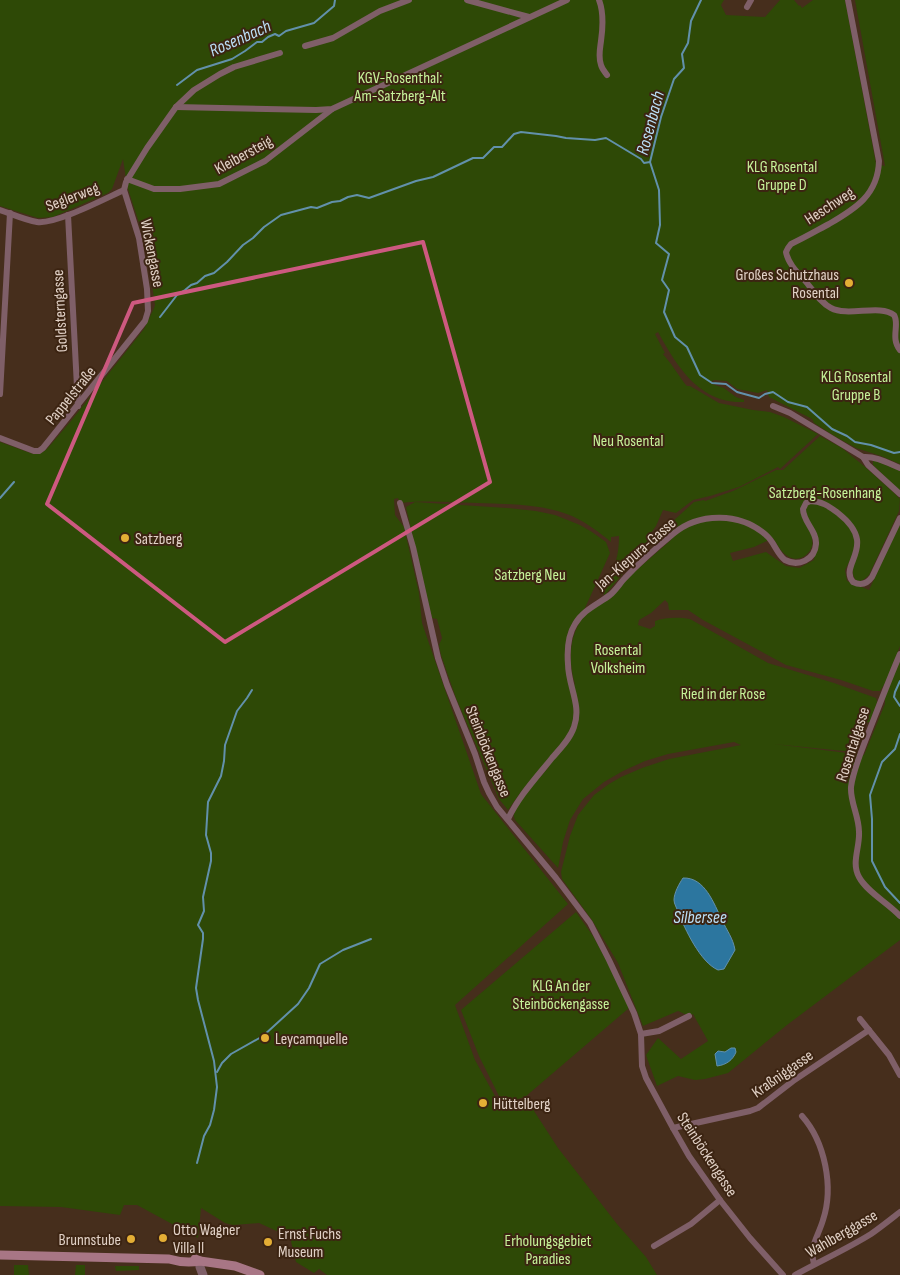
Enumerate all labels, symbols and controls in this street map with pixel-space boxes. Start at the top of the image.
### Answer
water label: Rosenbach [206,15,275,61]
park label: KGV-Rosenthal: Am-Satzberg-Alt [353,69,446,106]
water label: Rosenbach [632,88,669,157]
street label: Kleibersteig [211,132,276,179]
park label: KLG Rosental Gruppe D [747,158,817,195]
street label: Seglerweg [43,179,102,216]
street label: Heschweg [801,183,858,229]
street label: Wickengasse [136,218,167,289]
place label: Großes Schutzhaus Rosental [736,266,839,303]
street label: Goldsterngasse [49,269,72,353]
marker: Großes Schutzhaus Rosental [843,277,855,289]
street label: Pappelstraße [42,363,100,429]
park label: KLG Rosental Gruppe B [821,368,891,405]
park label: Neu Rosental [593,432,663,451]
park label: Satzberg-Rosenhang [769,484,881,503]
street label: Jan-Kiepura-Gasse [591,514,680,595]
place label: Satzberg [135,530,182,549]
marker: Satzberg [119,532,131,544]
park label: Satzberg Neu [494,566,566,585]
park label: Rosental Volksheim [591,641,645,678]
park label: Ried in der Rose [681,685,765,704]
street label: Steinböckengasse [461,703,515,800]
street label: Rosentalgasse [832,705,874,784]
water label: Silbersee [673,907,727,928]
park label: KLG An der Steinböckengasse [513,977,609,1014]
place label: Leycamquelle [275,1030,348,1049]
marker: Leycamquelle [259,1032,271,1044]
street label: Kraßniggasse [748,1046,817,1102]
place label: Hüttelberg [493,1095,550,1114]
marker: Hüttelberg [477,1097,489,1109]
street label: Steinböckengasse [672,1109,741,1201]
street label: Wahlberggasse [803,1206,881,1262]
place label: Otto Wagner Villa II [173,1221,240,1258]
place label: Ernst Fuchs Museum [278,1225,341,1262]
place label: Brunnstube [59,1231,121,1250]
marker: Otto Wagner Villa II [157,1232,169,1244]
park label: Erholungsgebiet Paradies [505,1232,592,1269]
marker: Brunnstube [125,1233,137,1245]
marker: Ernst Fuchs Museum [262,1236,274,1248]

